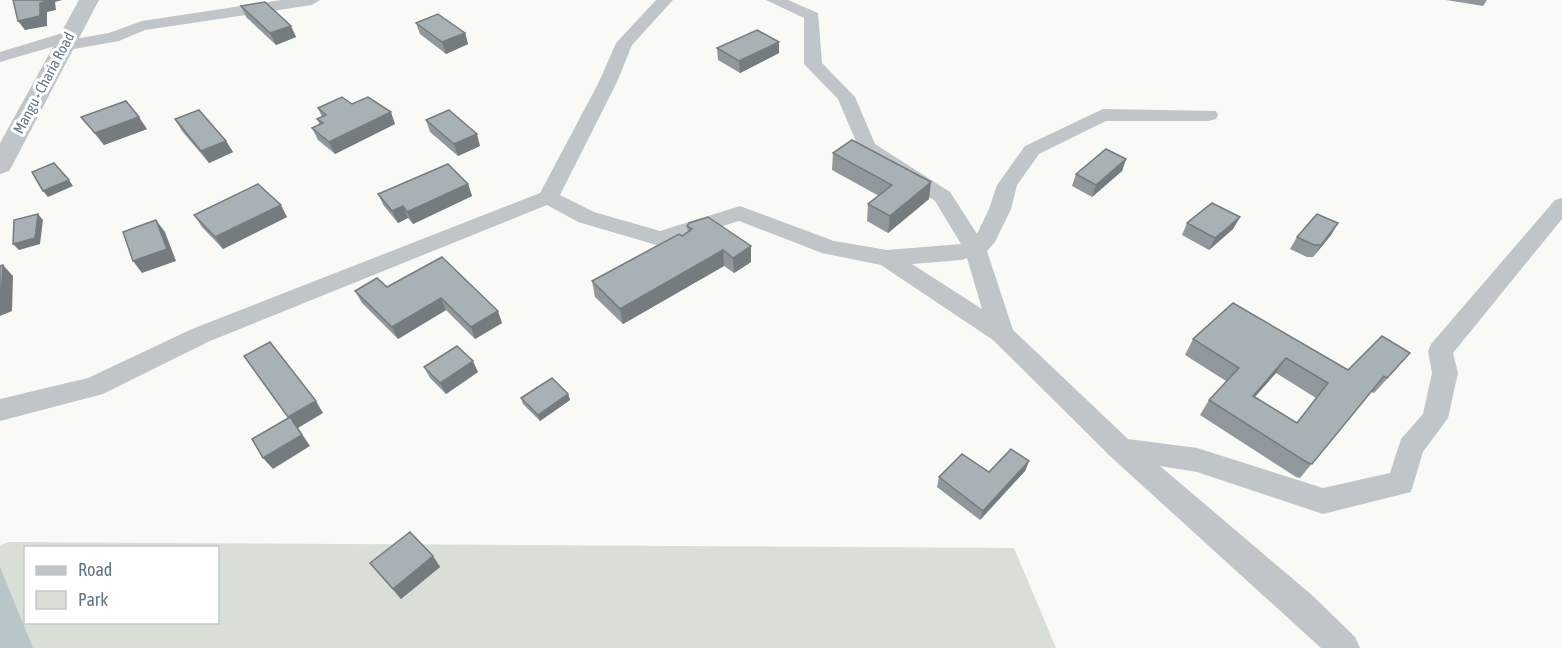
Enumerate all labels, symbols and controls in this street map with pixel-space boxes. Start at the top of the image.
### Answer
street label: Mangu - Charia Road [10,29,77,136]
legend [24,546,219,624]
text: Road [78,559,112,580]
text: Park [78,589,108,610]

